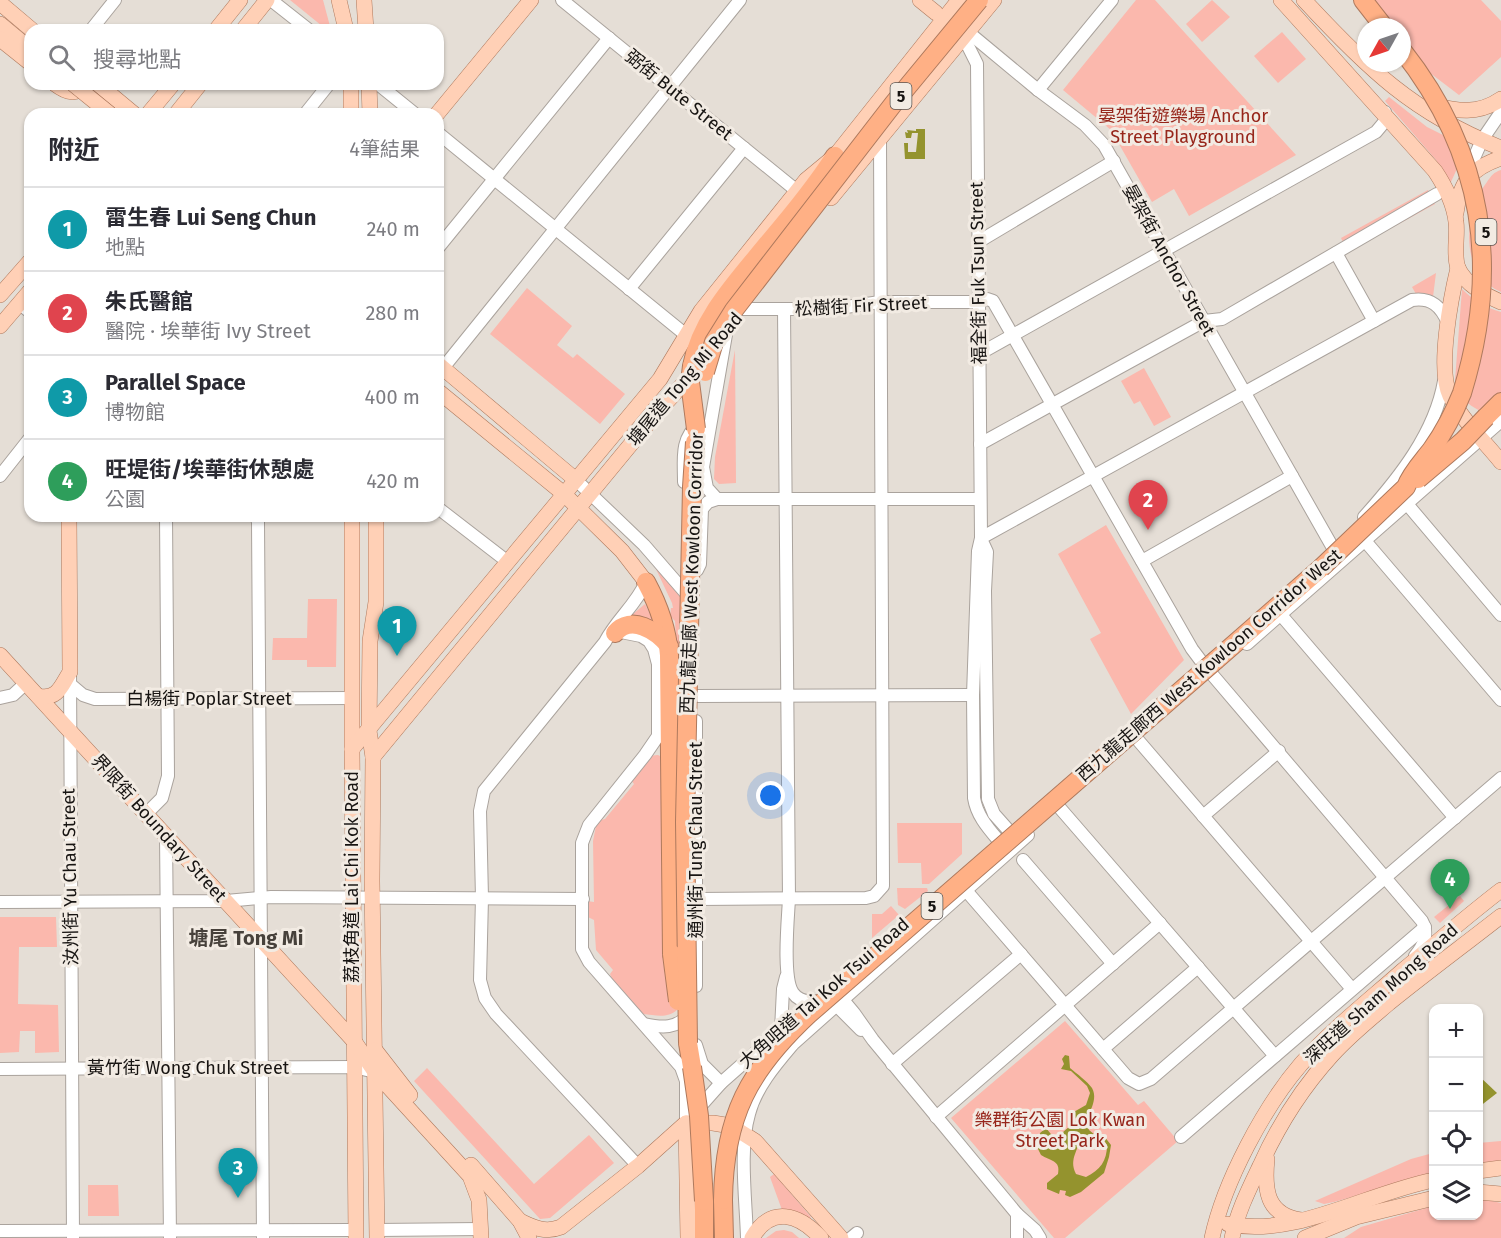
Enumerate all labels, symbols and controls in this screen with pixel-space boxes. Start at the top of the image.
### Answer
north arrow [1357,18,1411,72]
search box [24,24,444,90]
icon: search [45,41,78,74]
street label: 弼街 Bute Street [621,45,738,145]
text: 搜尋地點 [93,46,181,73]
road number: 5 [890,83,912,109]
park label: 晏架街遊樂場 Anchor Street Playground [1098,105,1268,148]
text: 附近 [48,135,100,166]
text: 4筆結果 [349,137,420,161]
street label: 晏架街 Anchor Street [1118,180,1220,340]
street label: 福全街 Fuk Tsun Street [965,181,991,365]
text: 雷生春 Lui Seng Chun [105,204,316,231]
text: 1 [63,217,72,241]
text: 240 m [366,217,420,241]
road number: 5 [1476,219,1496,245]
text: 地點 [105,235,145,259]
text: 朱氏醫館 [105,288,193,315]
street label: 松樹街 Fir Street [794,292,928,320]
text: 2 [62,301,73,325]
text: 280 m [365,301,420,325]
street label: 塘尾道 Tong Mi Road [623,308,747,450]
text: 醫院 · 埃華街 Ivy Street [105,319,311,343]
text: Parallel Space [105,369,246,396]
text: 3 [62,385,73,409]
text: 400 m [365,385,420,409]
text: 博物館 [105,400,165,424]
street label: 西九龍走廊 West Kowloon Corridor [676,432,708,714]
text: 旺堤街/埃華街休憩處 [105,456,314,483]
text: 4 [62,469,73,493]
text: 420 m [366,469,420,493]
pin: 2 [1128,480,1168,530]
text: 公園 [105,487,145,511]
street label: 西九龍走廊西 West Kowloon Corridor West [1072,544,1346,786]
pin: 1 [378,606,416,656]
street label: 白楊街 Poplar Street [126,688,292,710]
street label: 通州街 Tung Chau Street [685,741,707,938]
street label: 界限街 Boundary Street [87,750,231,907]
street label: 荔枝角道 Lai Chi Kok Road [341,771,363,983]
your location [756,781,785,810]
street label: 汝州街 Yu Chau Street [57,788,83,966]
pin: 4 [1430,860,1470,909]
road number: 5 [922,893,942,919]
street label: 大角咀道 Tai Kok Tsui Road [734,913,914,1073]
street label: 深旺道 Sham Mong Road [1299,919,1463,1069]
district label: 塘尾 Tong Mi [189,926,303,950]
map controls [1429,1004,1483,1220]
button: + [1429,1004,1483,1058]
street label: 黃竹街 Wong Chuk Street [87,1057,290,1079]
button: − [1429,1058,1483,1112]
park label: 樂群街公園 Lok Kwan Street Park [974,1109,1146,1152]
button: locate [1429,1112,1483,1166]
pin: 3 [218,1148,258,1198]
button: layers [1429,1166,1483,1220]

